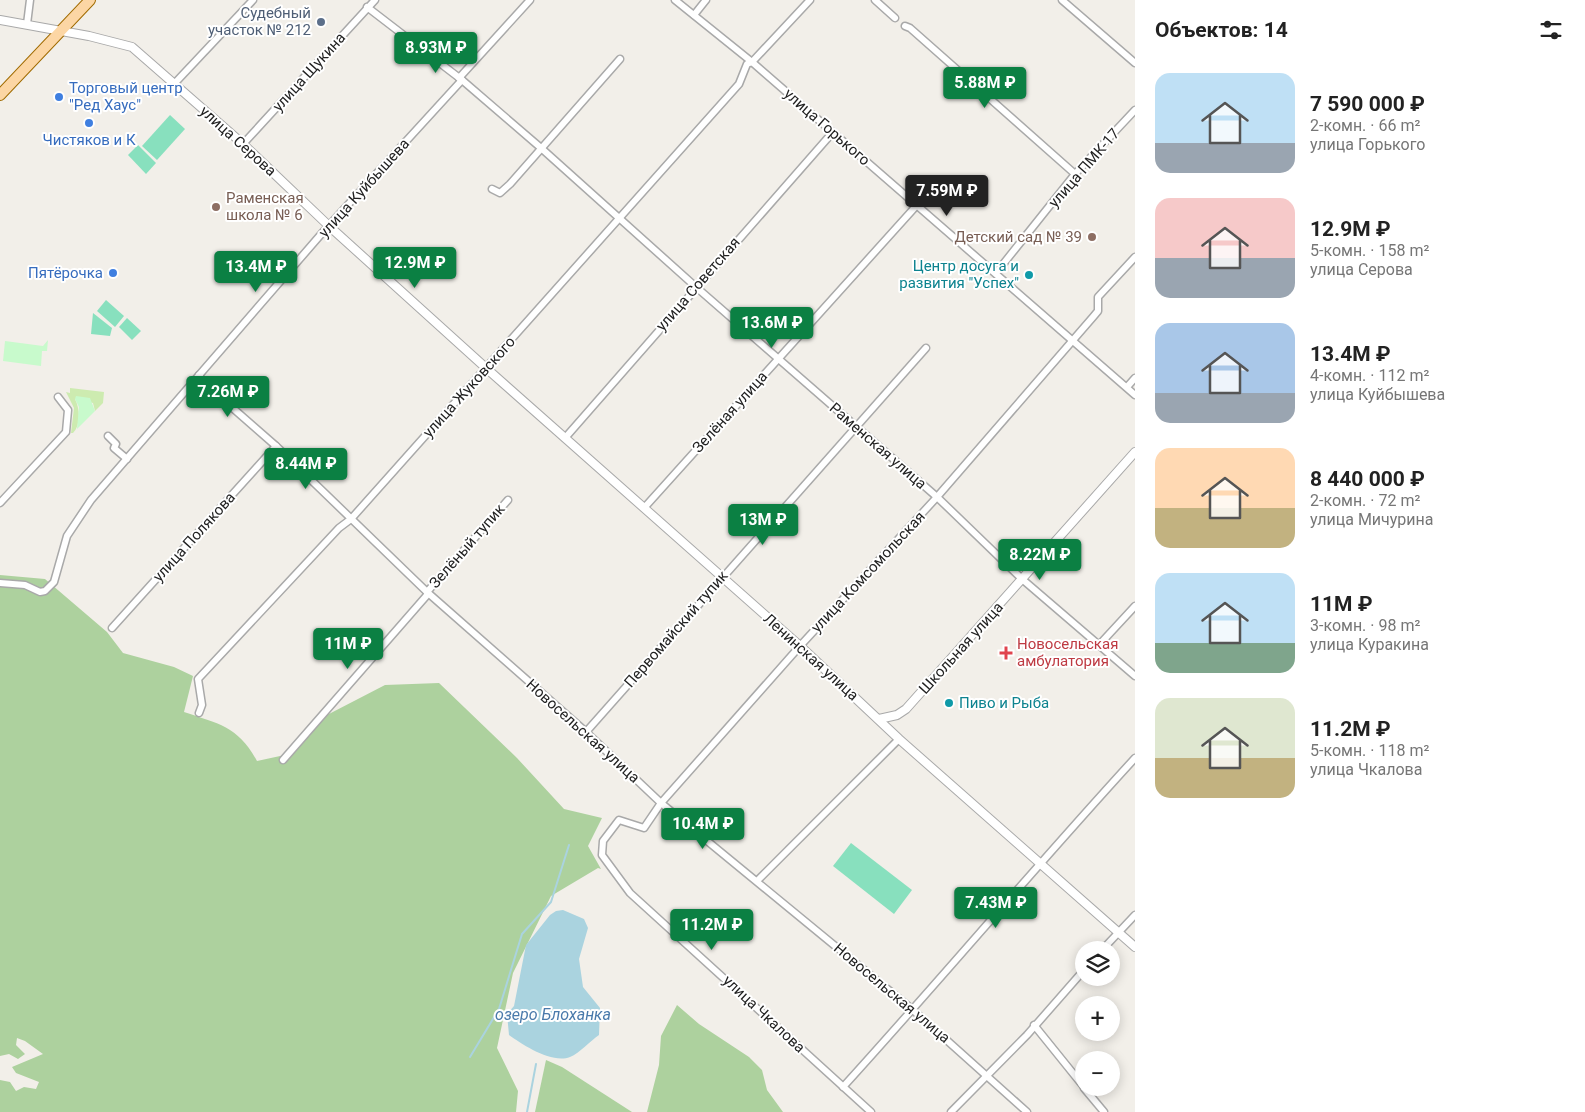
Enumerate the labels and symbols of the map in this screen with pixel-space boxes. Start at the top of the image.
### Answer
place label: Судебный участок № 212 [208,4,311,39]
marker: Судебный участок № 212 [315,16,327,28]
street label: улица Щукина [269,29,349,115]
pin: 8.93M ₽ [390,32,482,74]
pin: 5.88M ₽ [939,66,1031,109]
place label: Торговый центр "Ред Хаус" [69,79,183,114]
street label: улица Горького [780,85,874,169]
marker: Торговый центр "Ред Хаус" [53,91,65,103]
street label: улица Серова [196,102,280,180]
marker: Чистяков и К [83,117,95,129]
street label: улица ПМК-17 [1045,125,1123,211]
place label: Чистяков и К [42,131,136,149]
street label: улица Куйбышева [315,135,413,241]
pin: 7.59M ₽ [901,174,993,217]
place label: Раменская школа № 6 [226,189,304,224]
marker: Раменская школа № 6 [210,201,222,213]
place label: Детский сад № 39 [954,228,1082,246]
marker: Детский сад № 39 [1086,231,1098,243]
street label: улица Советская [652,233,744,335]
pin: 12.9M ₽ [369,246,461,289]
pin: 13.4M ₽ [210,250,302,293]
place label: Центр досуга и развития "Успех" [899,257,1019,292]
place label: Пятёрочка [28,264,103,282]
marker: Пятёрочка [107,267,119,279]
marker: Центр досуга и развития "Успех" [1023,269,1035,281]
pin: 13.6M ₽ [726,306,818,349]
street label: улица Жуковского [419,333,519,441]
street label: Зелёная улица [689,368,771,456]
pin: 7.26M ₽ [182,376,274,418]
street label: Раменская улица [826,399,930,493]
pin: 8.44M ₽ [260,448,352,490]
street label: улица Полякова [149,489,239,585]
street label: Зелёный тупик [425,500,509,592]
pin: 13M ₽ [728,504,798,546]
street label: улица Комсомольская [807,508,929,636]
pin: 8.22M ₽ [994,538,1086,581]
street label: Первомайский тупик [620,567,732,691]
street label: Школьная улица [915,598,1007,698]
street label: Ленинская улица [760,610,862,704]
pin: 11M ₽ [313,628,383,670]
place label: Новосельская амбулатория [1017,635,1118,670]
marker: Новосельская амбулатория [999,646,1013,660]
street label: Новосельская улица [523,675,643,787]
place label: Пиво и Рыба [959,694,1049,712]
marker: Пиво и Рыба [943,697,955,709]
pin: 10.4M ₽ [657,808,749,850]
pin: 7.43M ₽ [950,886,1042,929]
pin: 11.2M ₽ [666,908,758,951]
street label: Новосельская улица [830,939,954,1047]
street label: улица Чкалова [719,971,809,1057]
water label: озеро Блоханка [495,1005,611,1024]

